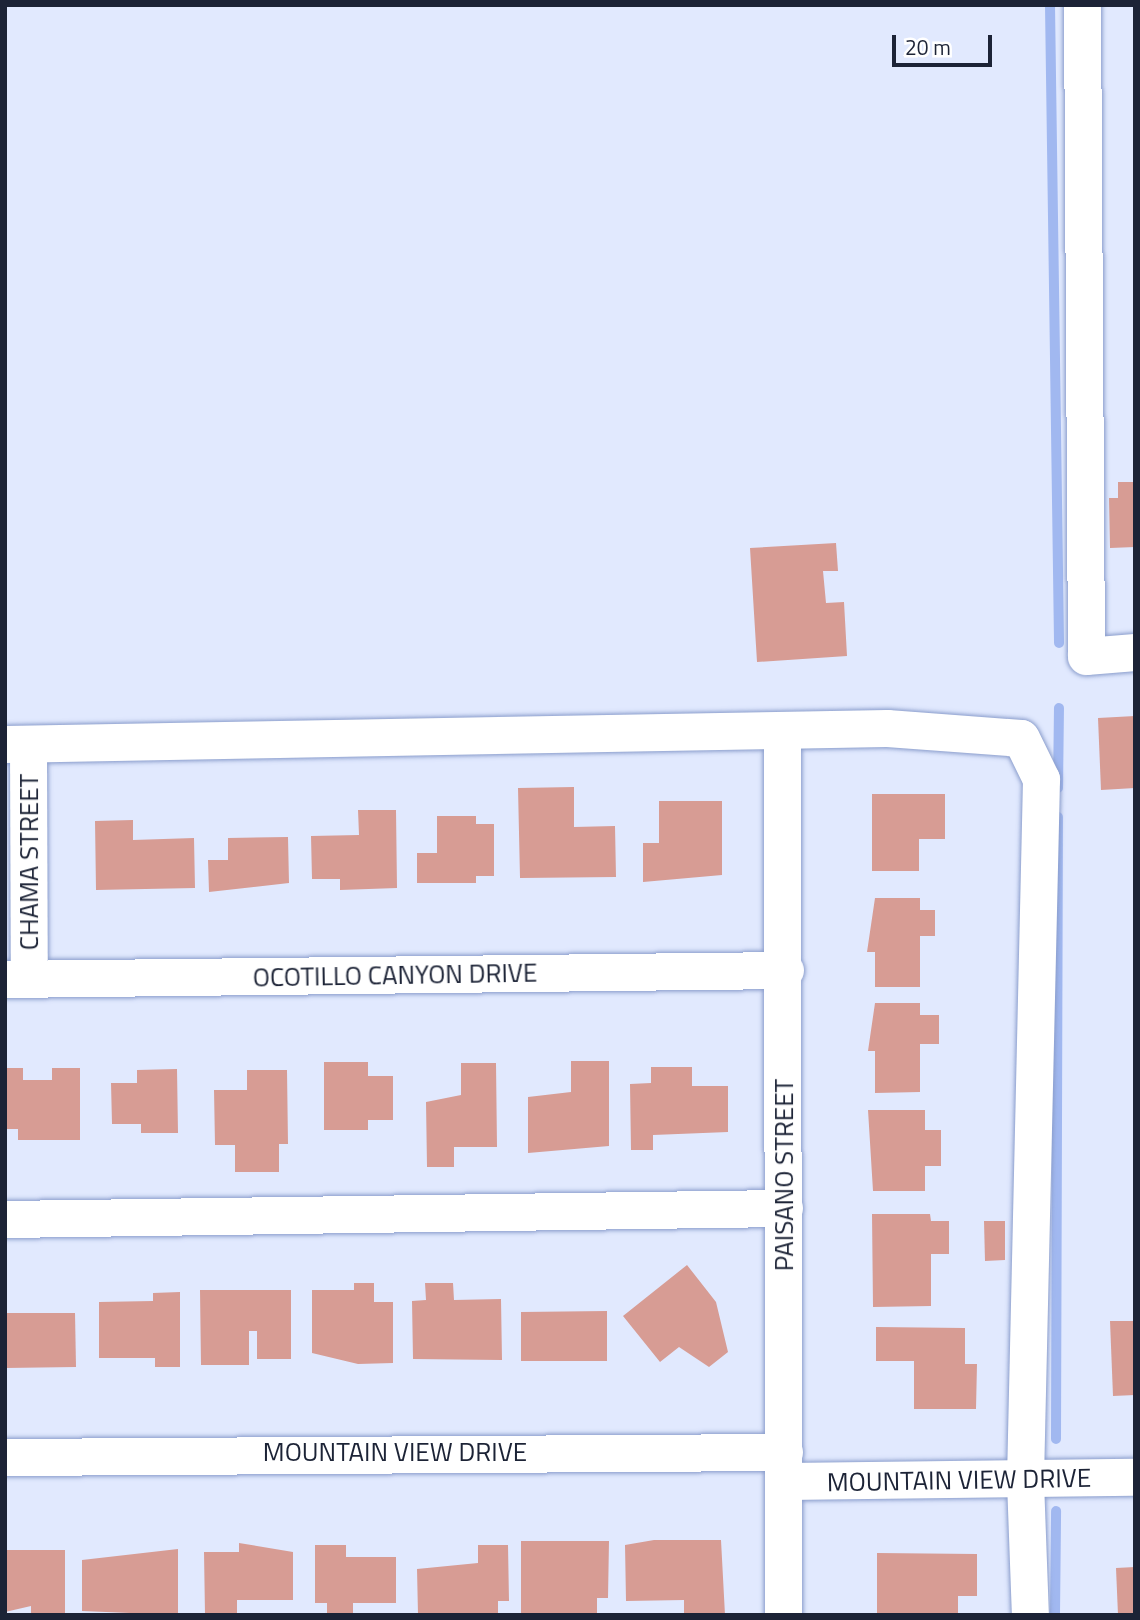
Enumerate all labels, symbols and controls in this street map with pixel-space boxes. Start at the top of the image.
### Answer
scale bar [895,21,995,65]
text: 20 m [905,31,951,63]
street label: CHAMA STREET [13,774,45,950]
street label: OCOTILLO CANYON DRIVE [252,957,538,993]
street label: PAISANO STREET [768,1079,800,1271]
street label: MOUNTAIN VIEW DRIVE [263,1436,527,1468]
street label: MOUNTAIN VIEW DRIVE [827,1462,1091,1498]

